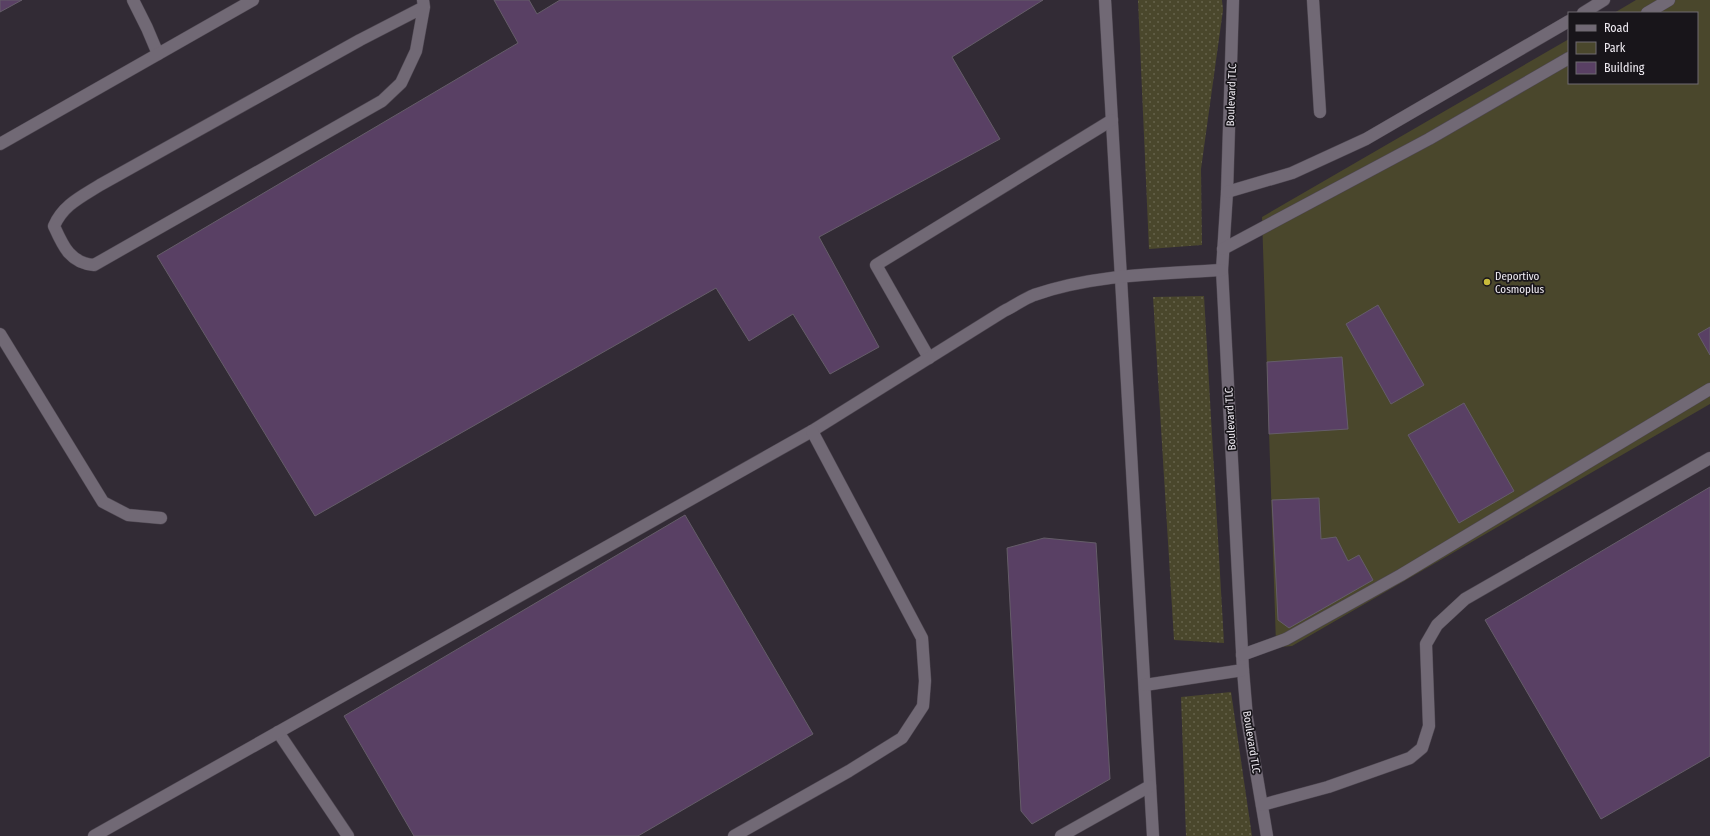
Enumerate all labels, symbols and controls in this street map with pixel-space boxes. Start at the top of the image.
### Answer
legend [1568,12,1698,84]
text: Road [1604,21,1629,35]
text: Park [1604,41,1626,55]
text: Building [1604,61,1645,75]
street label: Boulevard TLC [1224,63,1239,127]
place label: Deportivo Cosmoplus [1495,270,1545,296]
marker: Deportivo Cosmoplus [1482,277,1492,287]
street label: Boulevard TLC [1222,387,1239,451]
street label: Boulevard TLC [1240,710,1263,775]

